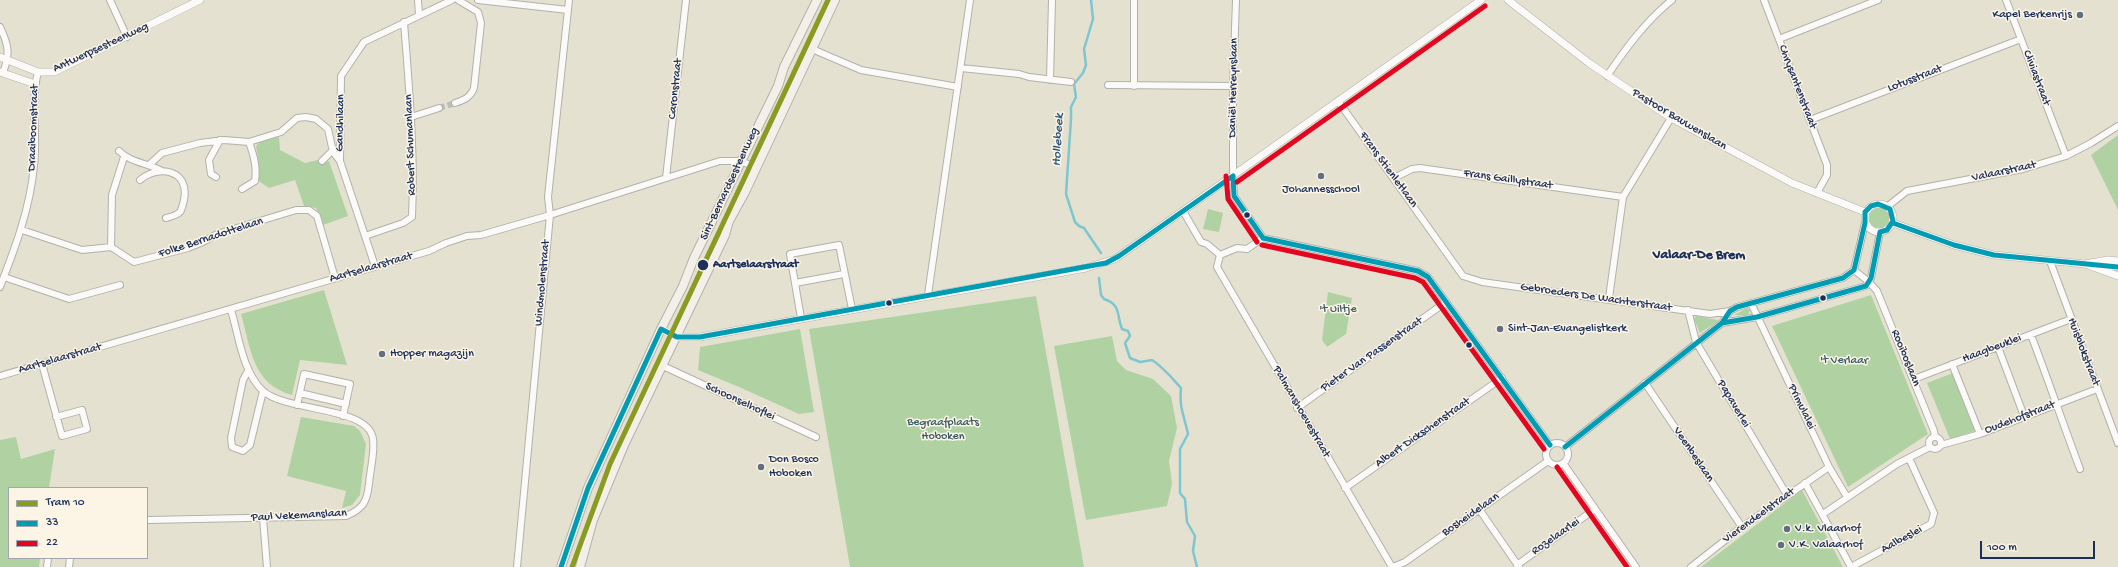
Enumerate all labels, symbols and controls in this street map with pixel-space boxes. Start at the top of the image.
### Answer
place label: Kapel Berkenrijs [1993,8,2072,22]
marker: Kapel Berkenrijs [2075,10,2085,20]
street label: Antwerpsesteenweg [51,20,151,76]
street label: Daniël Herreynslaan [1226,38,1242,138]
street label: Chrysantenstraat [1774,43,1820,131]
street label: Cliviastraat [2019,48,2053,108]
street label: Caronstraat [666,58,686,120]
street label: Lotusstraat [1886,62,1944,96]
street label: Draaiboomstraat [25,84,43,172]
street label: Pastoor Bauwenslaan [1629,86,1729,154]
street label: Gandhilaan [333,94,349,152]
street label: Robert Schumanlaan [402,94,420,196]
water label: Hollebeek [1050,113,1068,167]
street label: Sint-Bernardsesteenweg [697,125,763,243]
street label: Frans Stienletlaan [1356,129,1420,211]
street label: Valaarstraat [1971,158,2037,186]
street label: Frans Gaillystraat [1463,167,1553,193]
marker: Johannesschool [1316,171,1326,181]
place label: Johannesschool [1282,183,1360,197]
unlabelled marker [1242,210,1252,220]
street label: Folke Bernadottelaan [157,214,265,262]
street label: Windmolenstraat [532,239,554,327]
district label: Valaar-De Brem [1653,248,1745,264]
street label: Aartselaarstraat [328,249,414,287]
marker: Aartselaarstraat [696,258,710,272]
place label: Aartselaarstraat [713,258,798,272]
street label: Gebroeders De Wachterstraat [1519,280,1673,316]
unlabelled marker [1818,293,1828,303]
unlabelled marker [884,298,894,308]
park label: 't Uiltje [1319,303,1357,317]
street label: Pieter Van Passenstraat [1318,314,1426,396]
street label: Huisblokstraat [2063,316,2103,388]
place label: Sint-Jan-Evangelistkerk [1508,322,1627,336]
marker: Sint-Jan-Evangelistkerk [1495,324,1505,334]
street label: Rooiboslaan [1887,327,1923,389]
street label: Haagbeuklei [1961,331,2023,367]
street label: Aartselaarstraat [17,340,103,378]
unlabelled marker [1464,340,1474,350]
place label: Hopper magazijn [390,347,474,361]
marker: Hopper magazijn [377,349,387,359]
park label: 't Verlaar [1820,354,1868,368]
street label: Palmanshoevestraat [1269,364,1333,460]
street label: Papaverlei [1713,378,1753,430]
street label: Schoonselhoflei [703,380,777,424]
street label: Primulalei [1784,382,1818,432]
street label: Albert Dickschenstraat [1373,395,1473,471]
street label: Oudehofstraat [1983,398,2057,438]
park label: Begraafplaats Hoboken [907,416,979,444]
street label: Veenbeslaan [1669,425,1717,485]
place label: Don Bosco Hoboken [769,453,819,481]
marker: Don Bosco Hoboken [756,462,766,472]
street label: Vierendeelstraat [1720,485,1798,547]
legend [8,487,148,559]
street label: Bosheidelaan [1439,490,1503,540]
text: Tram 10 [46,496,85,510]
street label: Paul Vekemanslaan [251,506,347,526]
street label: Rozelaarlei [1529,515,1583,559]
text: 33 [46,516,58,530]
place label: V.k. Vlaarhof [1795,522,1861,536]
street label: Aalbeslei [1879,523,1925,557]
marker: V.k. Vlaarhof [1782,524,1792,534]
scale bar [1982,533,2097,559]
text: 22 [46,536,58,550]
place label: V.K. Valaarhof [1789,538,1863,552]
marker: V.K. Valaarhof [1776,540,1786,550]
text: 100 m [1987,541,2017,555]

